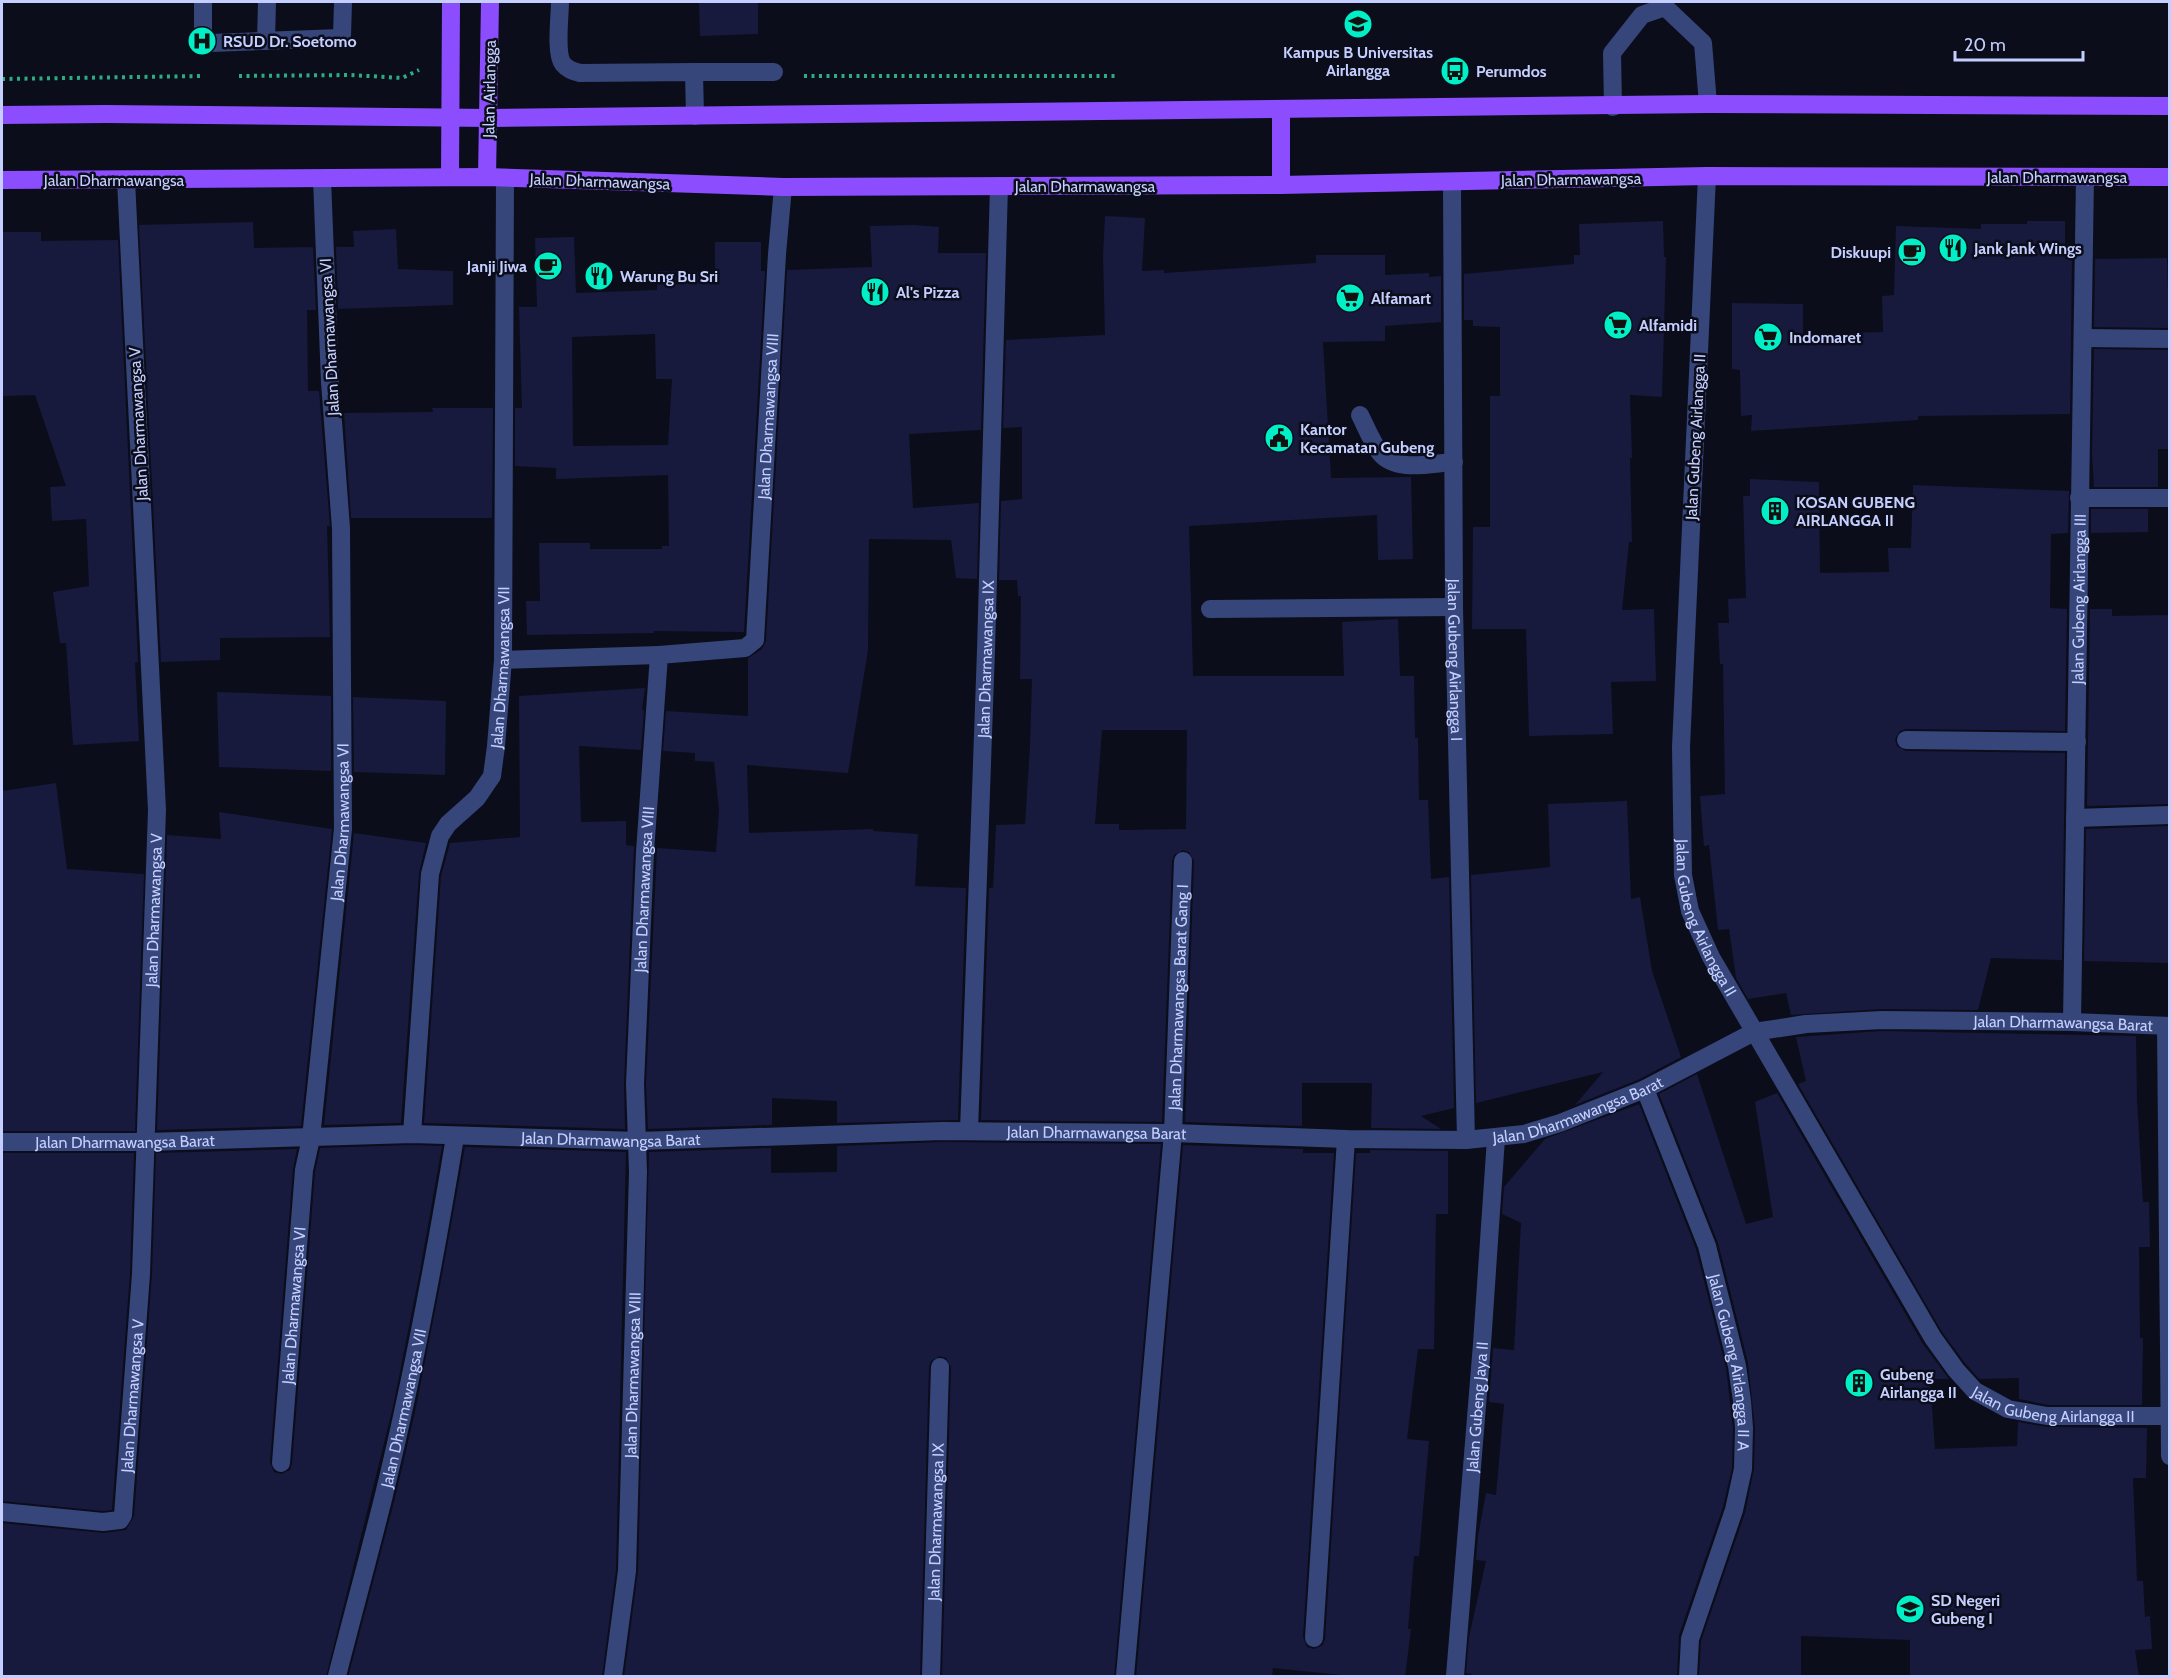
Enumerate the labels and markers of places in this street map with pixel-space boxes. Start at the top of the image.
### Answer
school or university icon: Kampus B Universitas Airlangga [1342,8,1374,40]
hospital icon: RSUD Dr. Soetomo [186,25,218,57]
place label: RSUD Dr. Soetomo [223,32,357,51]
place label: Kampus B Universitas Airlangga [1283,43,1433,80]
bus stop icon: Perumdos [1439,55,1471,87]
place label: Perumdos [1476,62,1547,81]
restaurant icon: Jank Jank Wings [1937,232,1969,264]
cafe icon: Diskuupi [1896,236,1928,268]
place label: Jank Jank Wings [1973,239,2082,258]
place label: Diskuupi [1831,243,1891,262]
cafe icon: Janji Jiwa [532,250,564,282]
place label: Janji Jiwa [466,257,527,276]
restaurant icon: Warung Bu Sri [583,260,615,292]
place label: Warung Bu Sri [620,267,718,286]
restaurant icon: Al's Pizza [859,276,891,308]
supermarket icon: Alfamart [1334,282,1366,314]
place label: Al's Pizza [896,283,959,302]
place label: Alfamart [1371,289,1431,308]
supermarket icon: Alfamidi [1602,309,1634,341]
place label: Alfamidi [1639,316,1697,335]
supermarket icon: Indomaret [1752,321,1784,353]
place label: Indomaret [1789,328,1862,347]
place label: Kantor Kecamatan Gubeng [1300,420,1434,457]
public building icon: Kantor Kecamatan Gubeng [1263,422,1295,454]
place label: KOSAN GUBENG AIRLANGGA II [1796,493,1915,530]
building icon: KOSAN GUBENG AIRLANGGA II [1759,495,1791,527]
place label: Gubeng Airlangga II [1880,1365,1957,1402]
building icon: Gubeng Airlangga II [1843,1367,1875,1399]
place label: SD Negeri Gubeng I [1931,1591,2000,1628]
school or university icon: SD Negeri Gubeng I [1894,1593,1926,1625]

